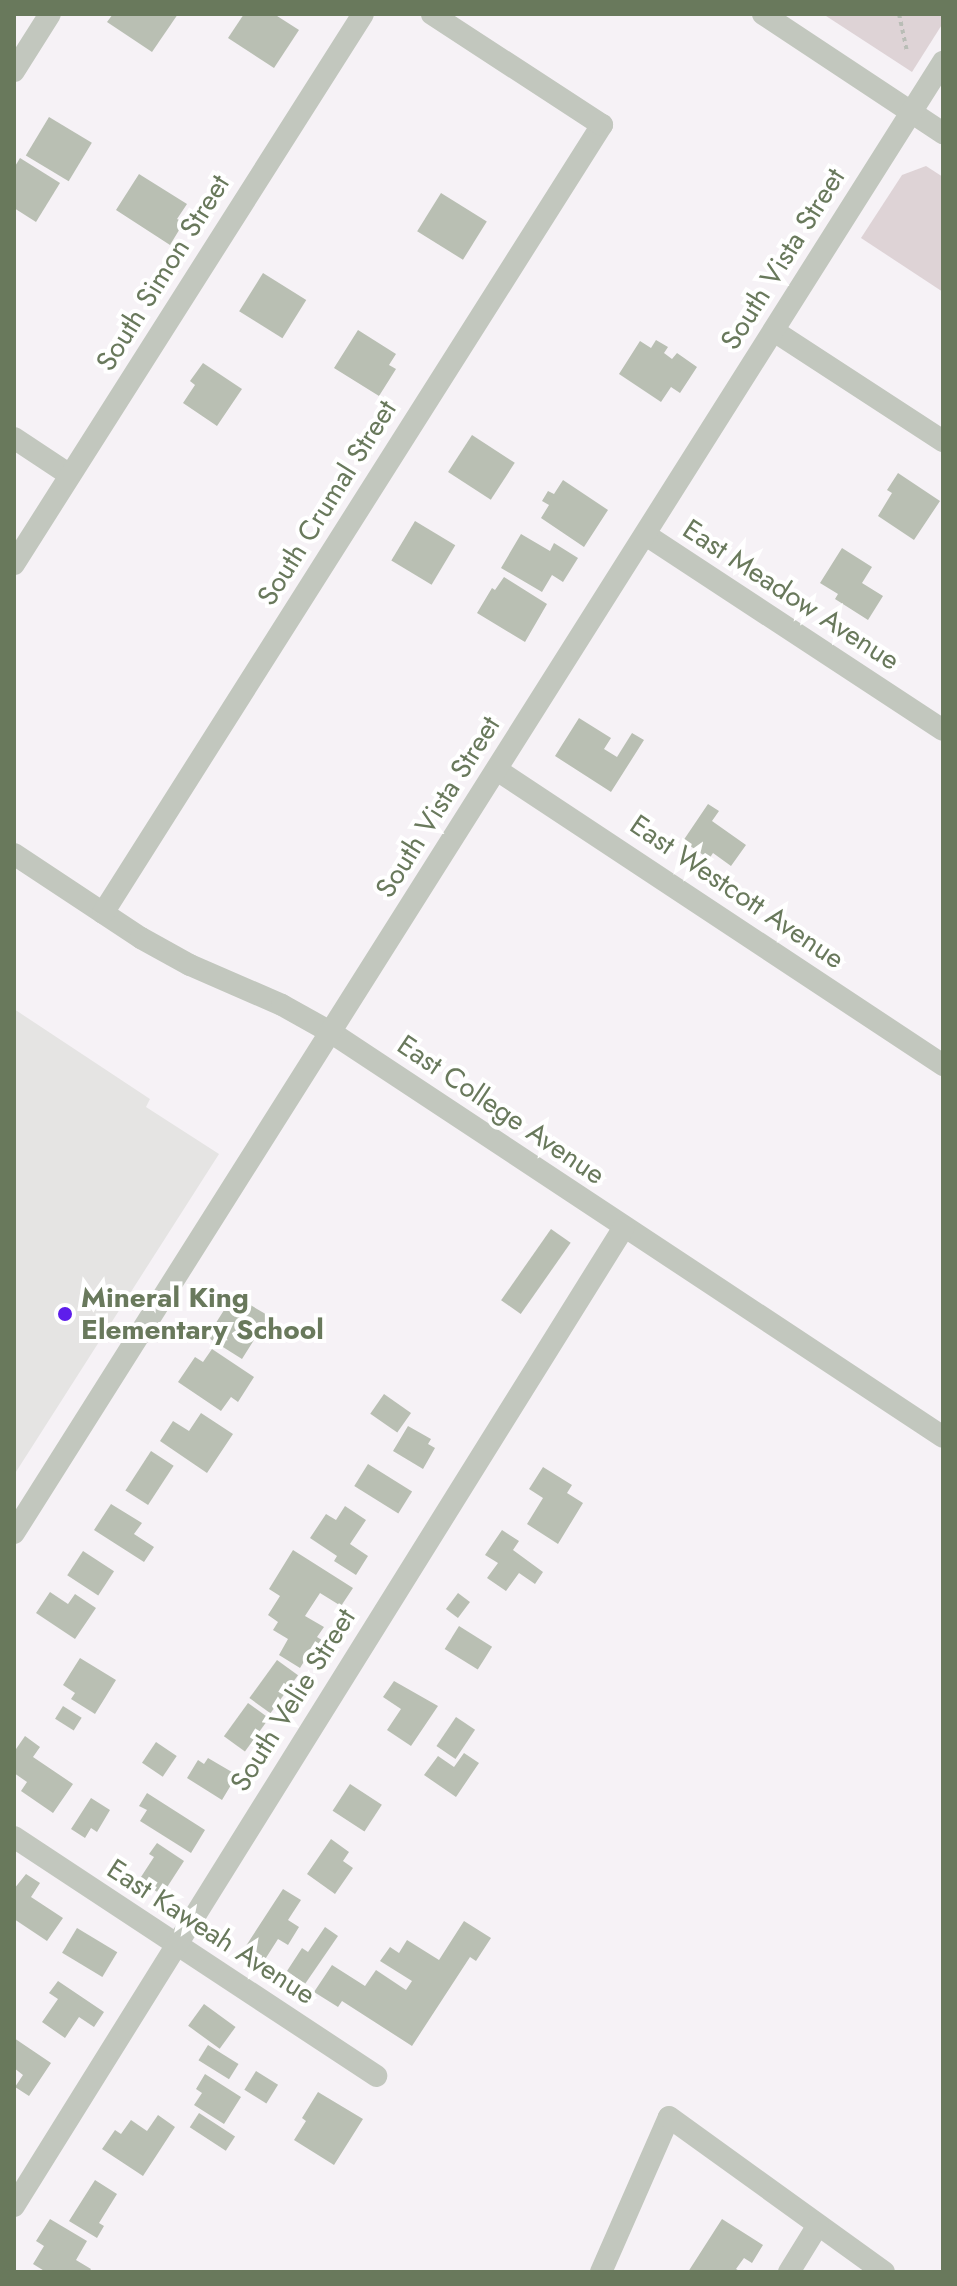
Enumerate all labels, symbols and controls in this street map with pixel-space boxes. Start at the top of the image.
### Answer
street label: South Vista Street [714,162,852,356]
street label: South Simon Street [89,169,237,377]
street label: South Crumal Street [250,394,404,612]
street label: East Meadow Avenue [676,512,906,678]
street label: South Vista Street [369,710,507,904]
street label: East Westcott Avenue [624,808,850,976]
street label: East College Avenue [391,1028,611,1192]
place label: Mineral King Elementary School [81,1281,324,1347]
marker: Mineral King Elementary School [56,1305,74,1323]
street label: South Velie Street [223,1602,363,1798]
street label: East Kaweah Avenue [101,1852,321,2012]

